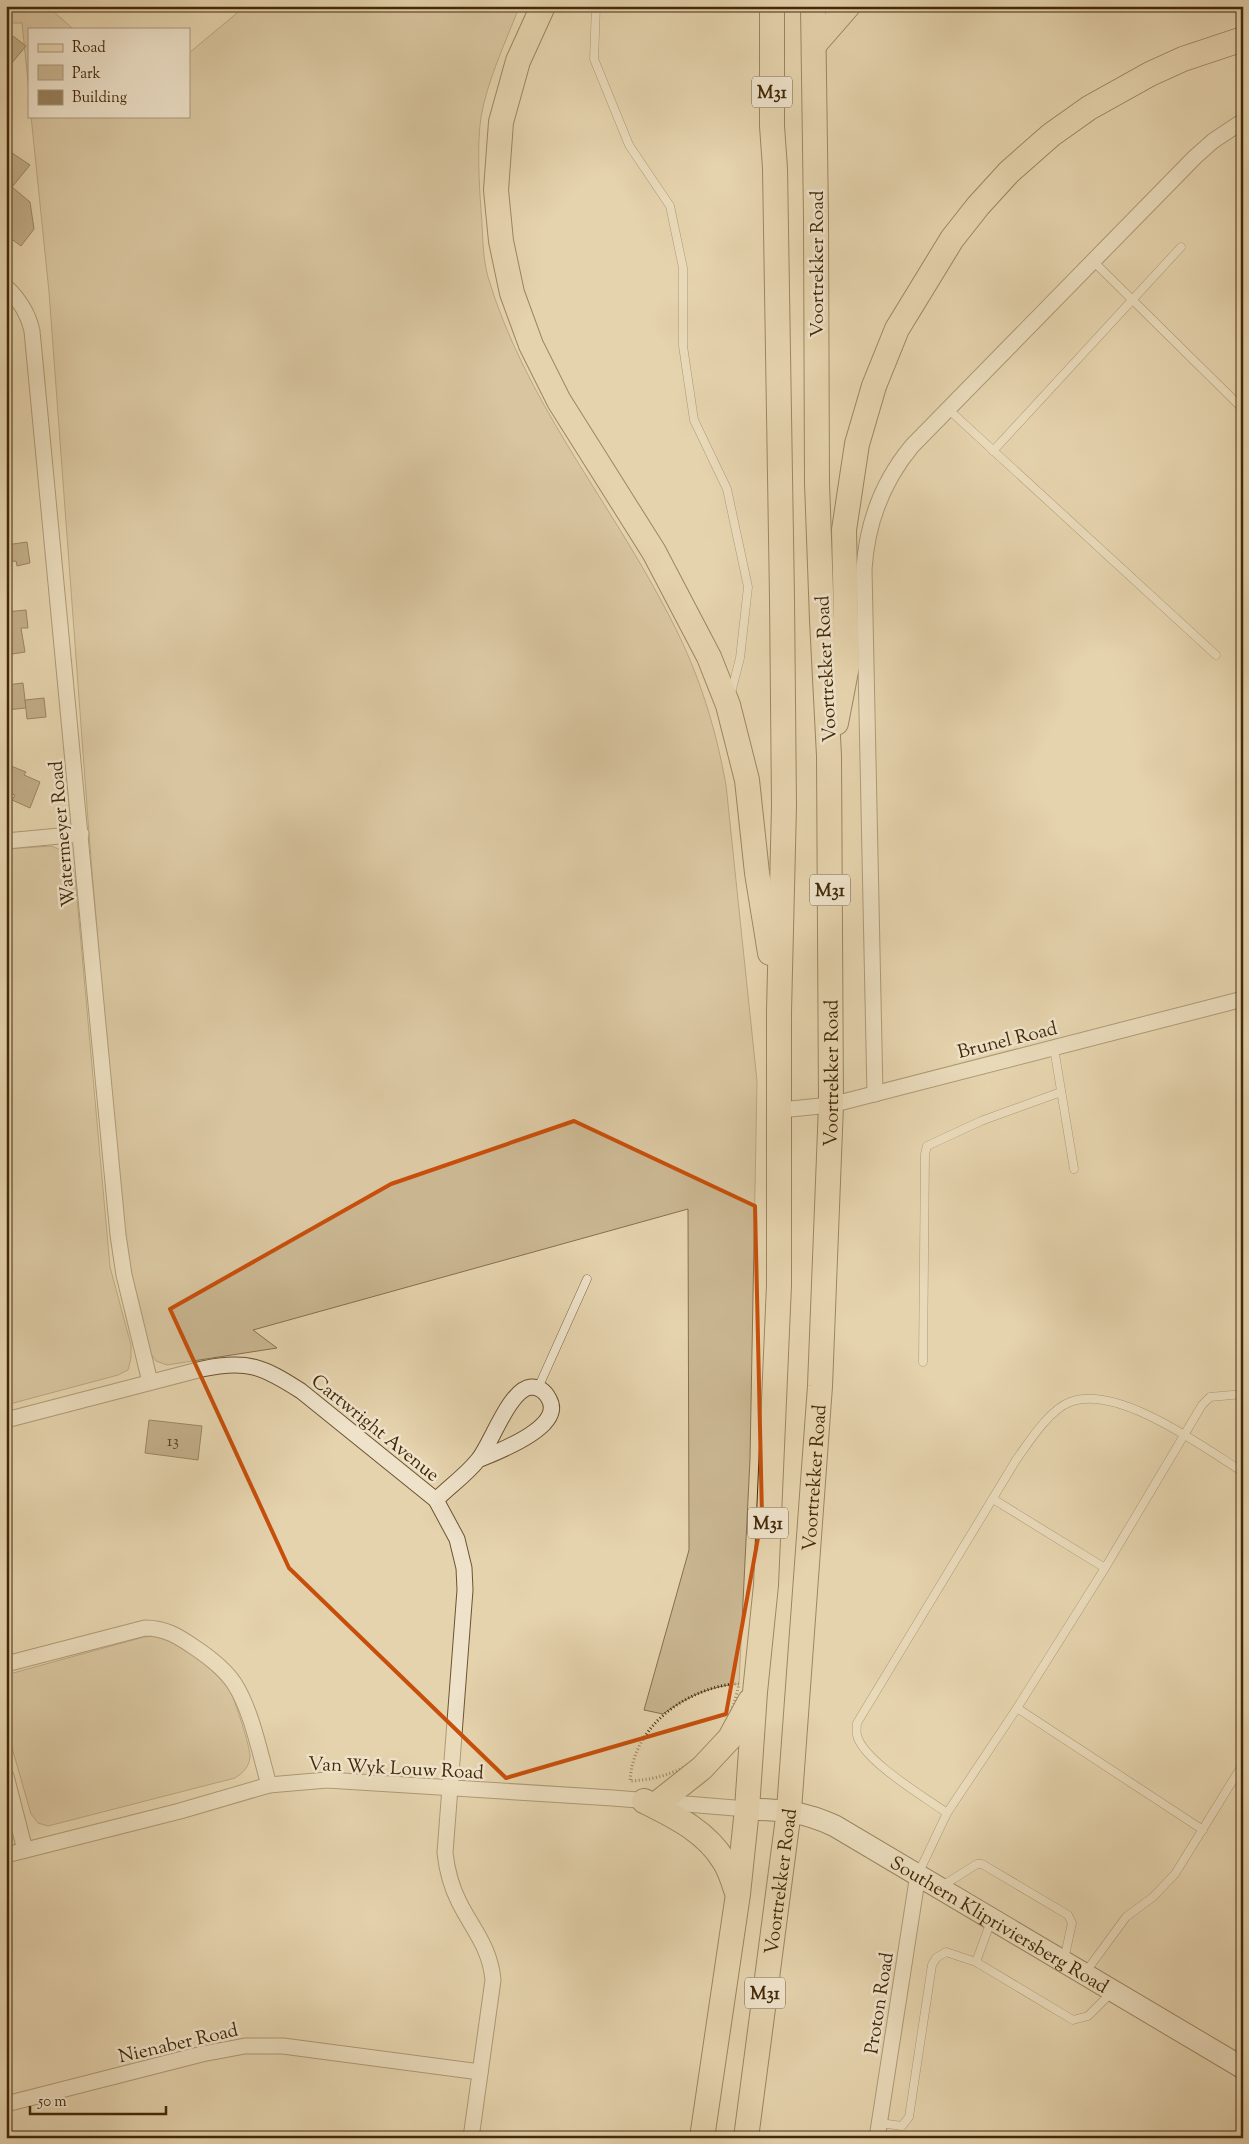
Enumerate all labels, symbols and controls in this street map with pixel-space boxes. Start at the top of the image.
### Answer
legend [28,28,190,118]
text: Road [72,38,106,59]
text: Park [72,64,101,85]
road number: M31 [752,76,792,108]
text: Building [72,88,127,109]
street label: Voortrekker Road [805,190,832,337]
street label: Voortrekker Road [810,595,845,743]
street label: Watermeyer Road [44,759,83,908]
road number: M31 [810,874,850,906]
street label: Voortrekker Road [818,999,847,1147]
street label: Brunel Road [955,1016,1061,1067]
street label: Cartwright Avenue [305,1369,444,1489]
street label: Voortrekker Road [797,1403,835,1552]
house number: 13 [167,1431,179,1454]
road number: M31 [748,1508,788,1539]
street label: Van Wyk Louw Road [307,1751,485,1788]
street label: Voortrekker Road [759,1807,805,1956]
street label: Southern Klipriviersberg Road [884,1851,1113,2001]
street label: Proton Road [859,1950,902,2056]
road number: M31 [745,1978,785,2009]
street label: Nienaber Road [116,2017,241,2071]
scale bar [30,2084,166,2116]
text: 50 m [37,2092,67,2113]

